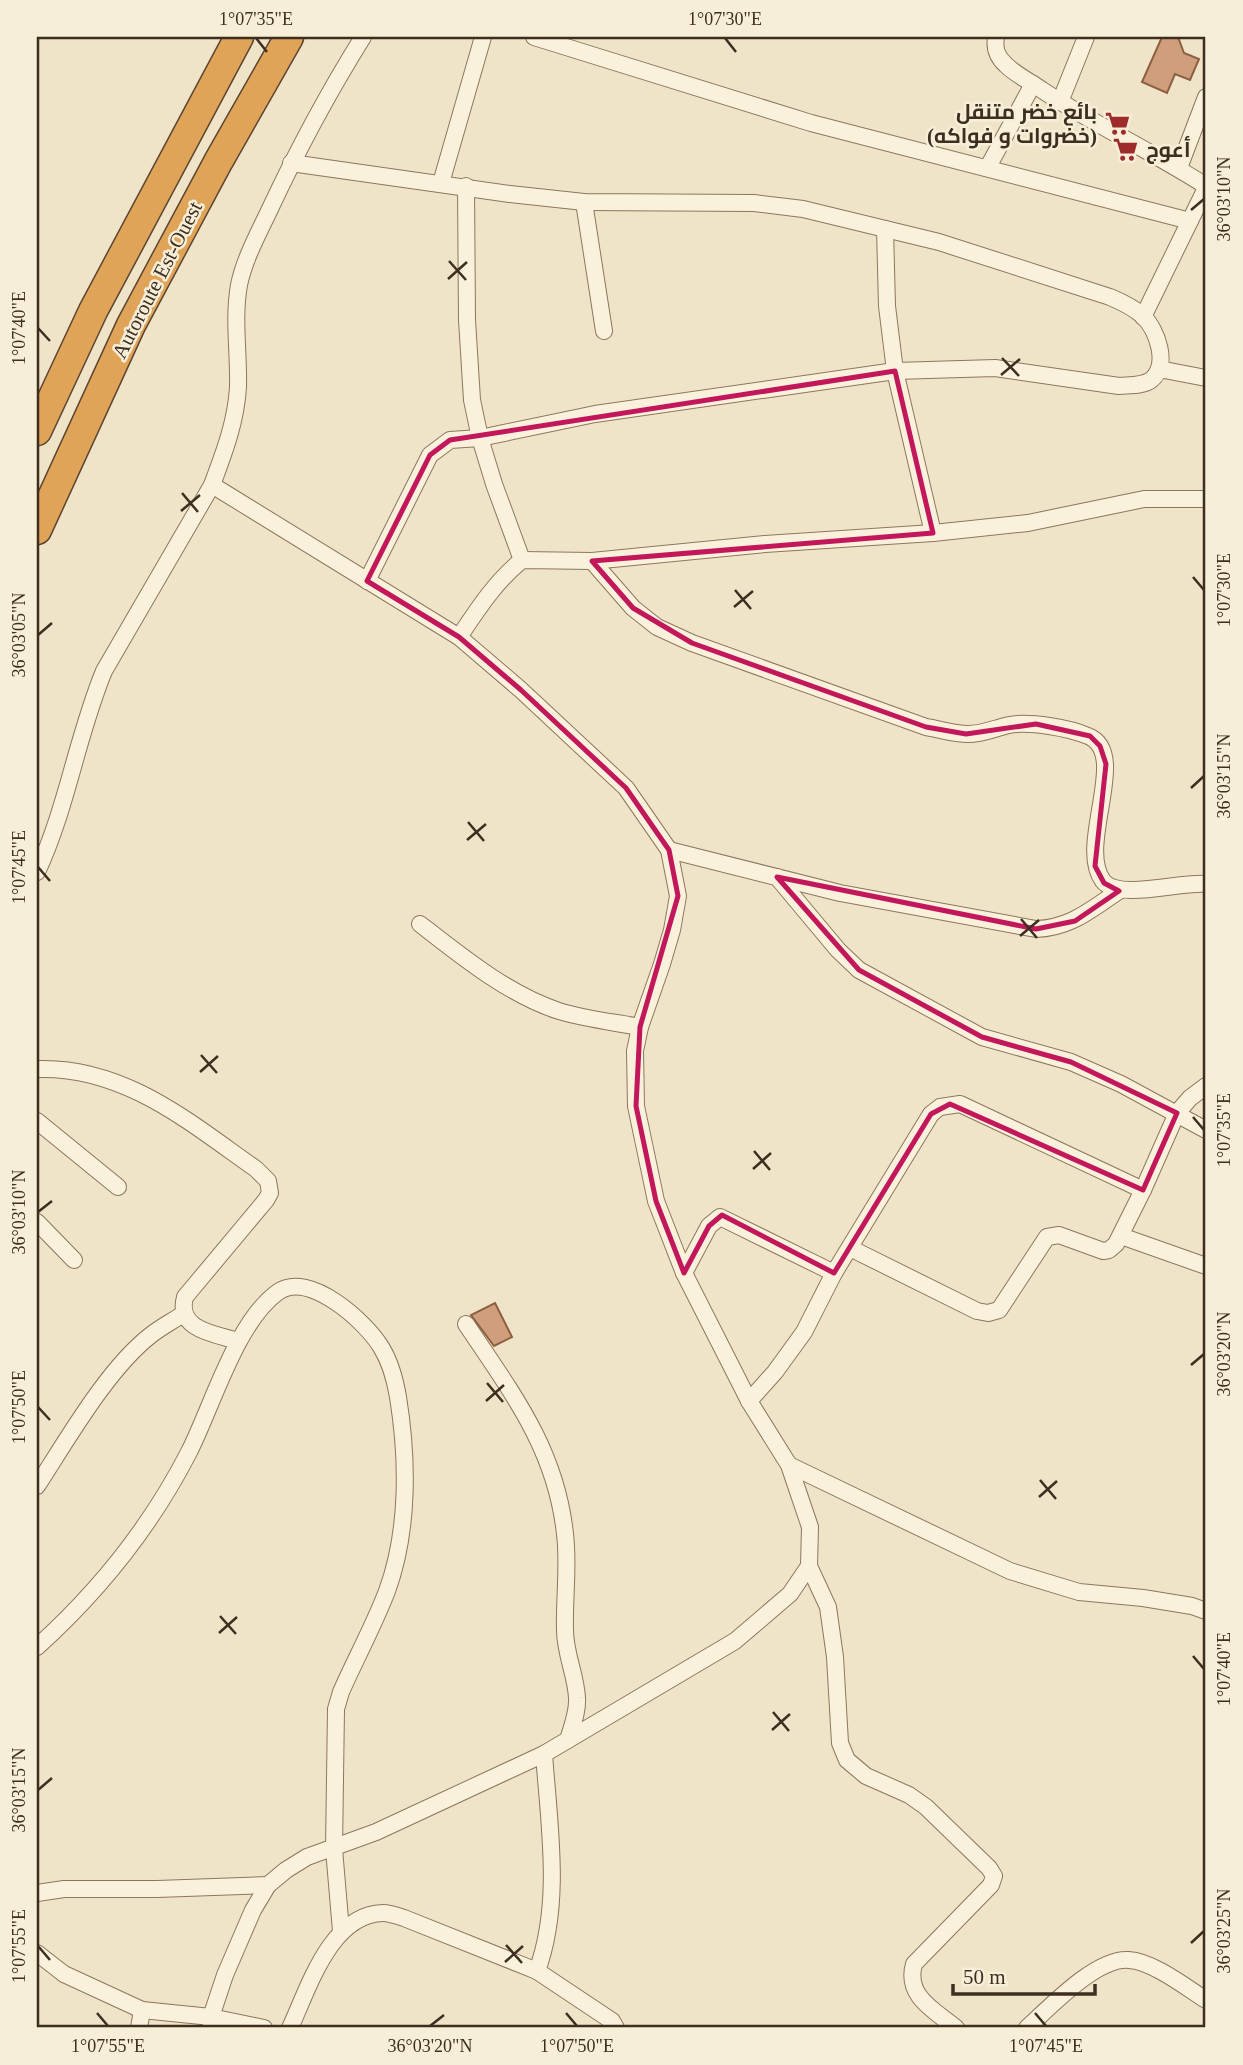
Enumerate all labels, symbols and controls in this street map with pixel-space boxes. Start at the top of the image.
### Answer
text: 1°07'35"E [219,9,293,29]
text: 1°07'30"E [688,9,762,29]
place label: بائع خضر متنقل (خضروات و فواكه) [927,100,1097,149]
supermarket icon: بائع خضر متنقل (خضروات و فواكه) [1103,110,1131,138]
supermarket icon: أعوج [1112,136,1140,164]
place label: أعوج [1146,136,1191,164]
text: 36°03'10"N [1214,157,1234,241]
street label: Autoroute Est-Ouest [107,197,207,363]
text: 1°07'40"E [9,291,29,365]
text: 1°07'30"E [1214,553,1234,627]
text: 36°03'05"N [9,593,29,677]
text: 36°03'15"N [1214,734,1234,818]
text: 1°07'45"E [9,830,29,904]
text: 1°07'35"E [1214,1093,1234,1167]
text: 36°03'10"N [9,1170,29,1254]
text: 36°03'20"N [1214,1312,1234,1396]
text: 1°07'50"E [9,1370,29,1444]
text: 1°07'40"E [1214,1632,1234,1706]
text: 36°03'15"N [9,1748,29,1832]
text: 36°03'25"N [1214,1889,1234,1973]
text: 1°07'55"E [9,1909,29,1983]
scale bar [953,1953,1094,1997]
text: 50 m [963,1965,1006,1989]
text: 1°07'55"E [71,2036,145,2056]
text: 36°03'20"N [388,2036,472,2056]
text: 1°07'50"E [540,2036,614,2056]
text: 1°07'45"E [1009,2036,1083,2056]

